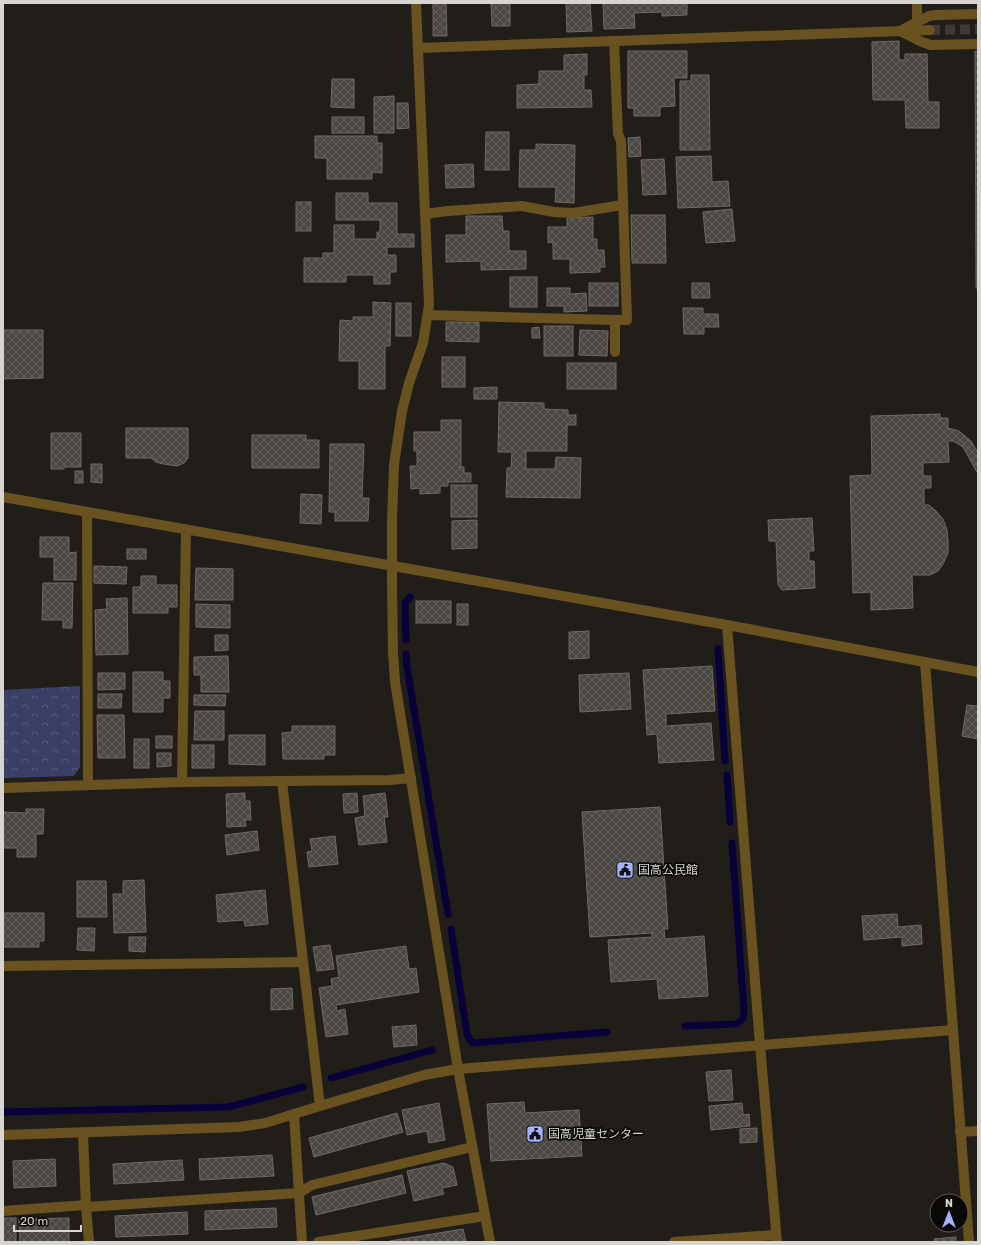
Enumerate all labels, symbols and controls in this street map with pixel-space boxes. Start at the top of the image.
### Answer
public building icon: 国高公民館 [615,860,635,880]
place label: 国高公民館 [638,863,698,877]
public building icon: 国高児童センター [525,1124,545,1144]
place label: 国高児童センター [548,1127,644,1141]
north arrow [929,1193,969,1233]
text: N [945,1197,953,1210]
scale bar [14,1207,81,1233]
text: 20 m [20,1214,48,1228]

